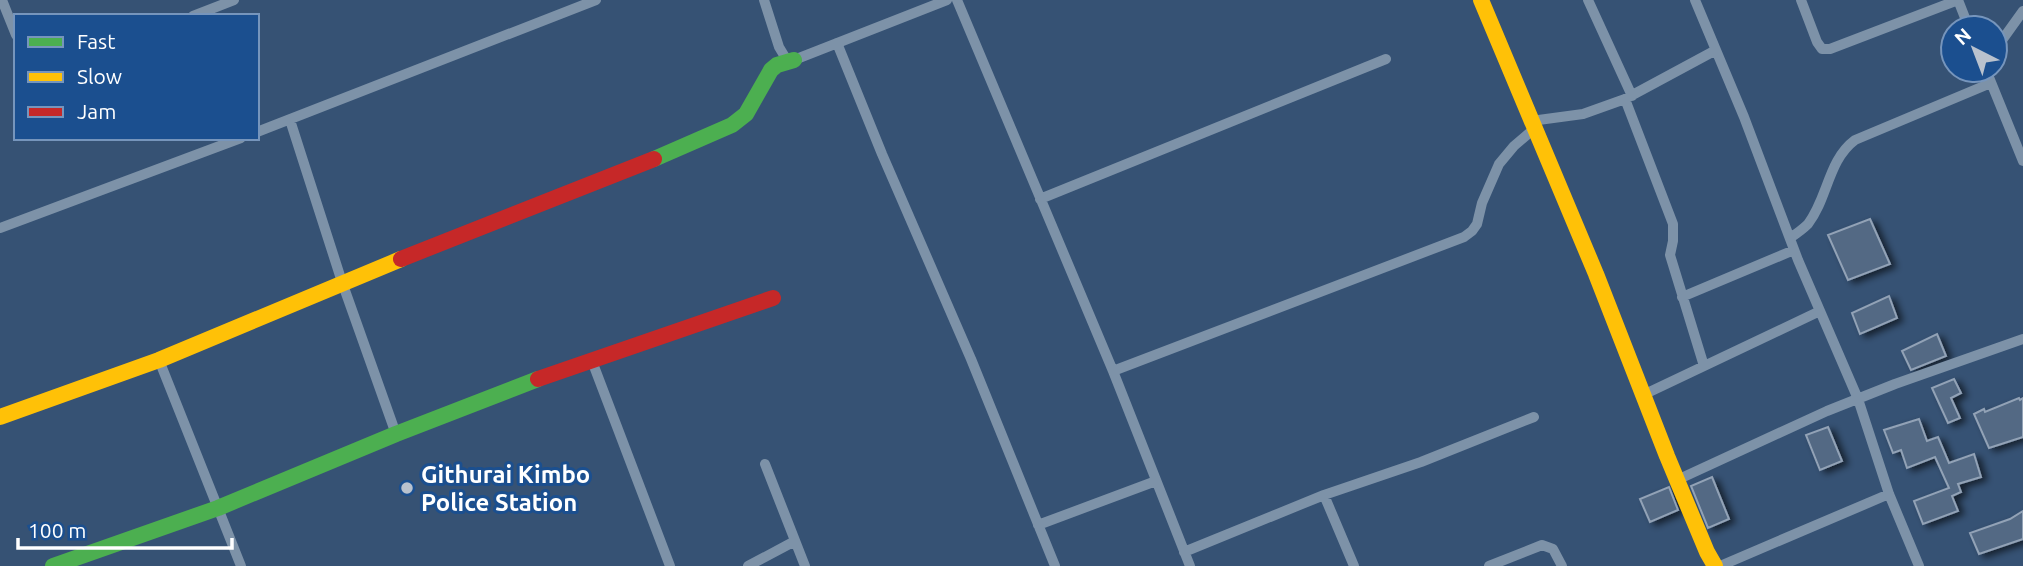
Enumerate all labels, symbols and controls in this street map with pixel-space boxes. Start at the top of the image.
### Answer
legend [14,14,259,140]
north arrow [1939,14,2009,84]
text: N [1950,23,1975,49]
text: Fast [77,29,115,53]
text: Slow [77,64,122,88]
text: Jam [77,99,116,123]
place label: Githurai Kimbo Police Station [421,461,590,516]
marker: Githurai Kimbo Police Station [399,480,415,496]
scale bar [18,506,231,550]
text: 100 m [28,518,86,542]

